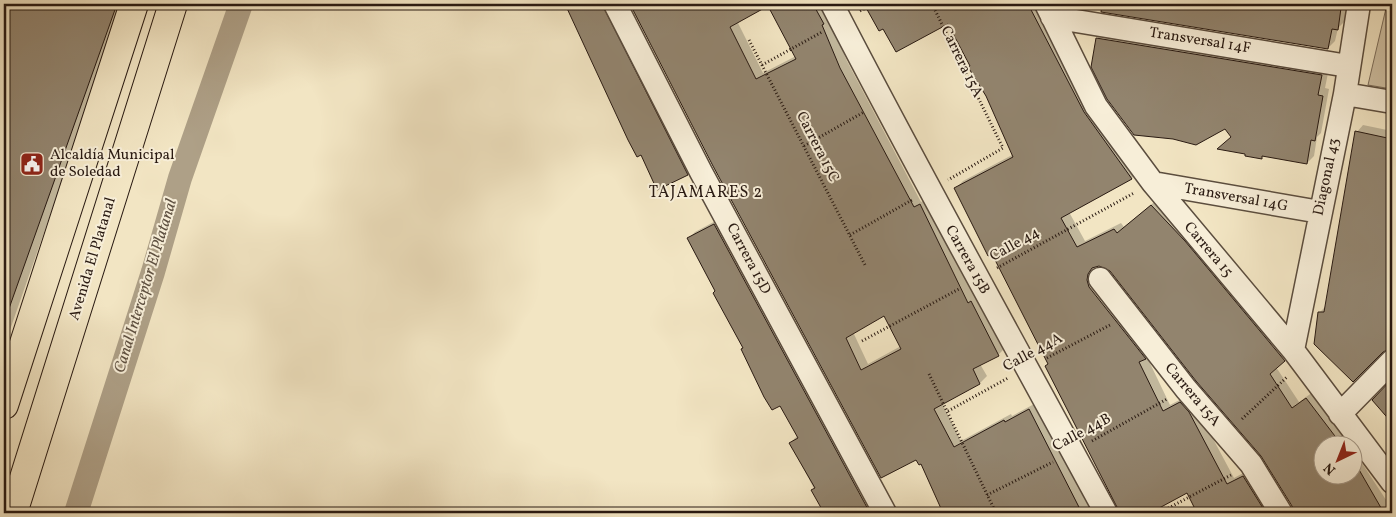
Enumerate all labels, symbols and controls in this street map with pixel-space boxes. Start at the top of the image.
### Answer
street label: Carrera 15A [935,23,988,102]
street label: Transversal 14F [1148,23,1252,59]
street label: Carrera 15C [790,108,844,186]
street label: Diagonal 43 [1309,136,1345,218]
place label: Alcaldía Municipal de Soledad [50,145,175,183]
public building icon: Alcaldía Municipal de Soledad [19,151,45,177]
street label: Transversal 14G [1182,179,1290,217]
district label: TAJAMARES 2 [649,182,763,204]
street label: Avenida El Platanal [64,195,122,323]
water label: Canal Interceptor El Platanal [109,196,183,376]
street label: Carrera 15 [1179,218,1237,282]
street label: Carrera 15D [720,220,776,298]
street label: Carrera 15B [939,222,995,298]
street label: Calle 44 [986,223,1044,267]
street label: Calle 44A [999,328,1067,377]
street label: Carrera 15A [1159,359,1225,432]
street label: Calle 44B [1049,409,1115,457]
north arrow [1314,434,1364,484]
text: N [1320,458,1340,479]

